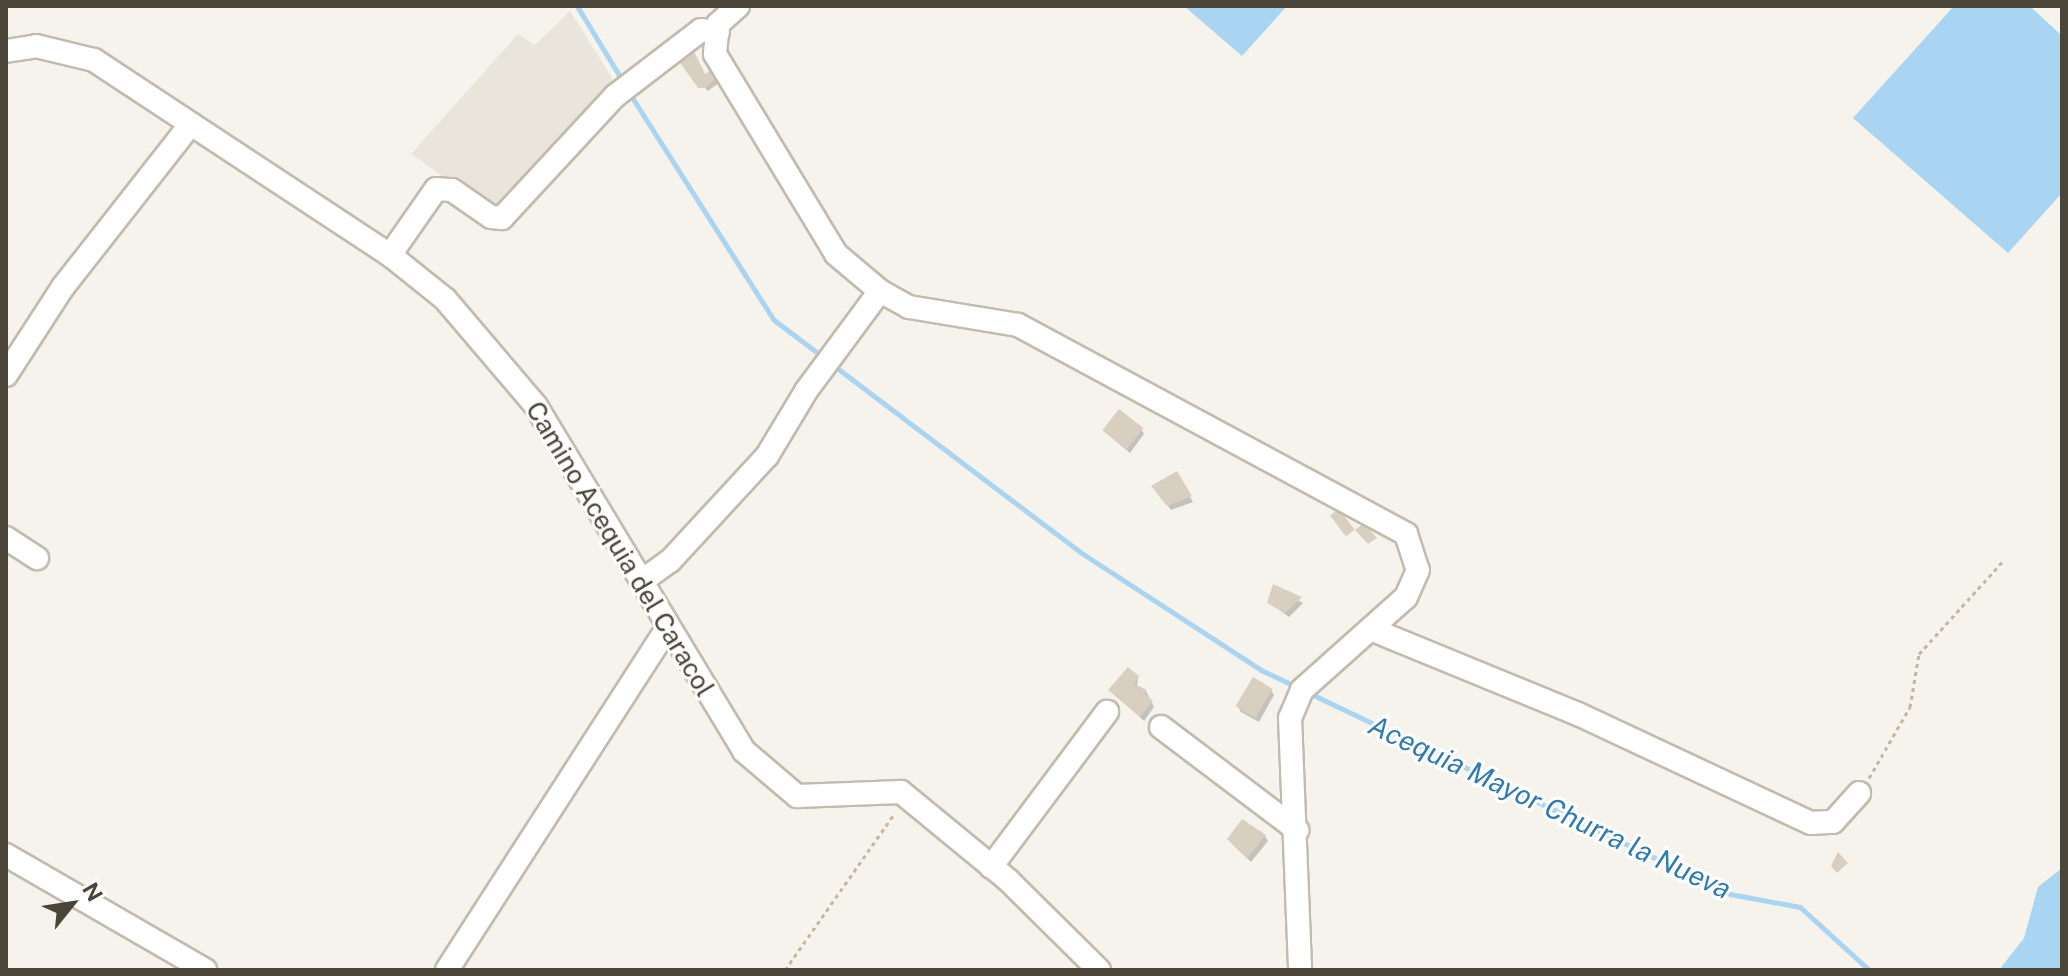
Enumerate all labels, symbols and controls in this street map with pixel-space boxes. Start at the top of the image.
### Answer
street label: Camino Acequia del Caracol [519,396,721,702]
water label: Acequia Mayor Churra la Nueva [1364,708,1736,906]
north arrow [32,864,112,944]
text: N [77,878,108,906]

